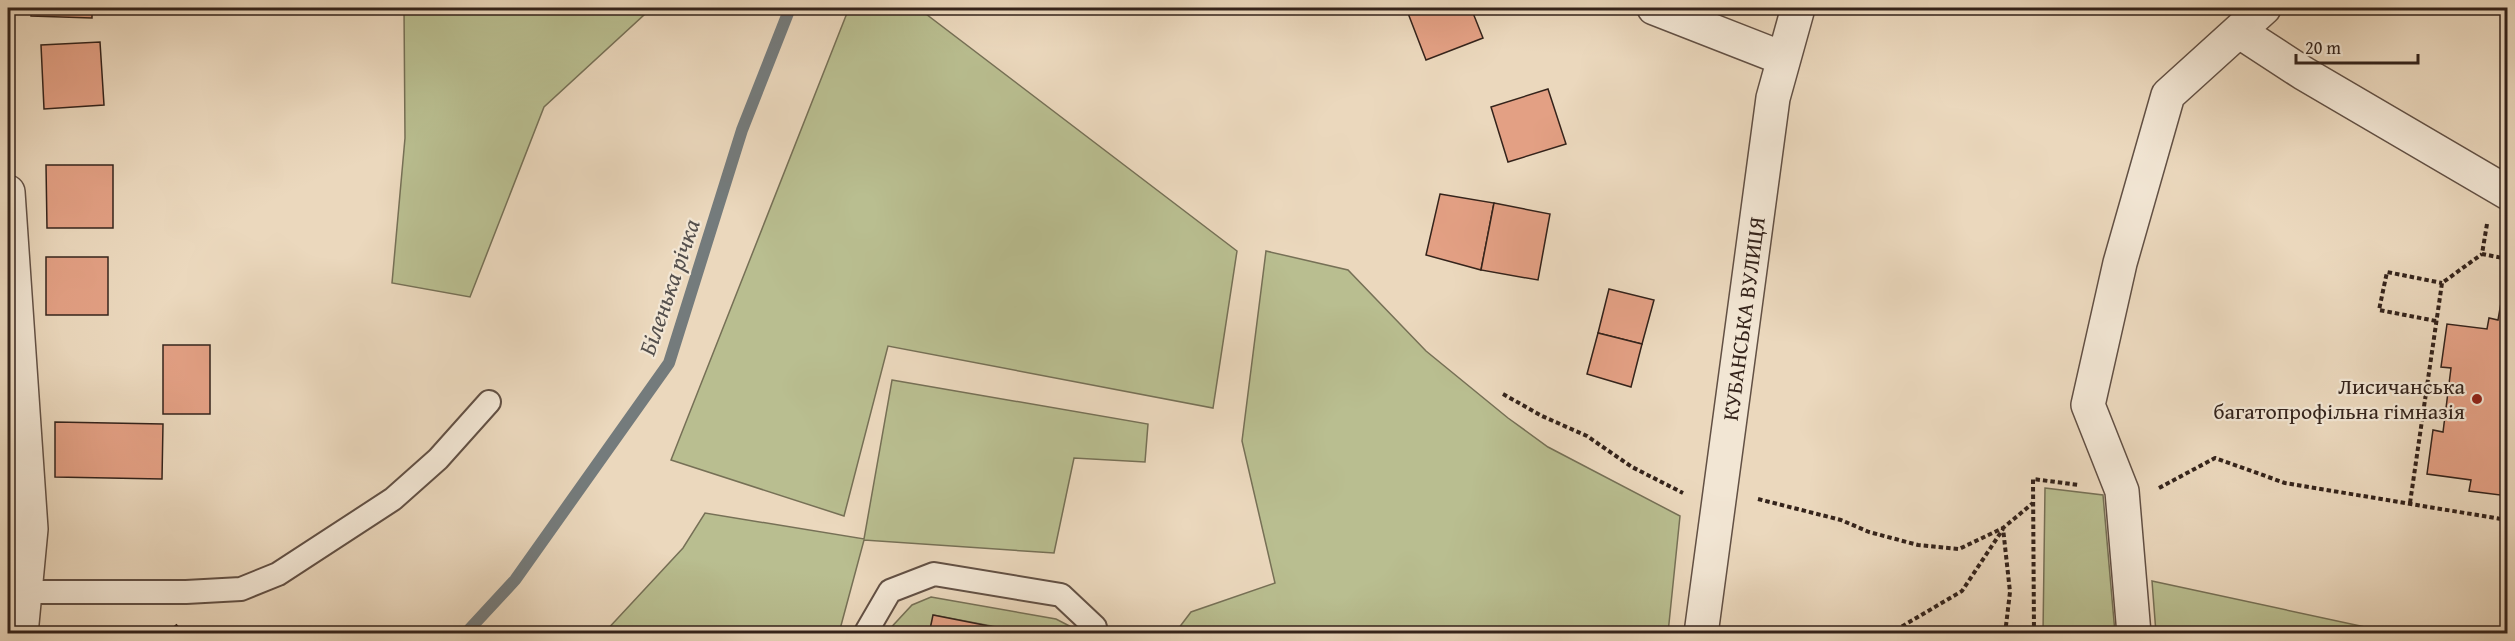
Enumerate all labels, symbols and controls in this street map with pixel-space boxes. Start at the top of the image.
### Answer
scale bar [2296,27,2418,65]
text: 20 m [2305,34,2341,61]
water label: Біленька річка [629,214,709,360]
street label: КУБАНСЬКА ВУЛИЦЯ [1714,215,1773,423]
place label: Лисичанська багатопрофільна гімназія [2213,370,2466,427]
marker: Лисичанська багатопрофільна гімназія [2470,392,2484,406]

